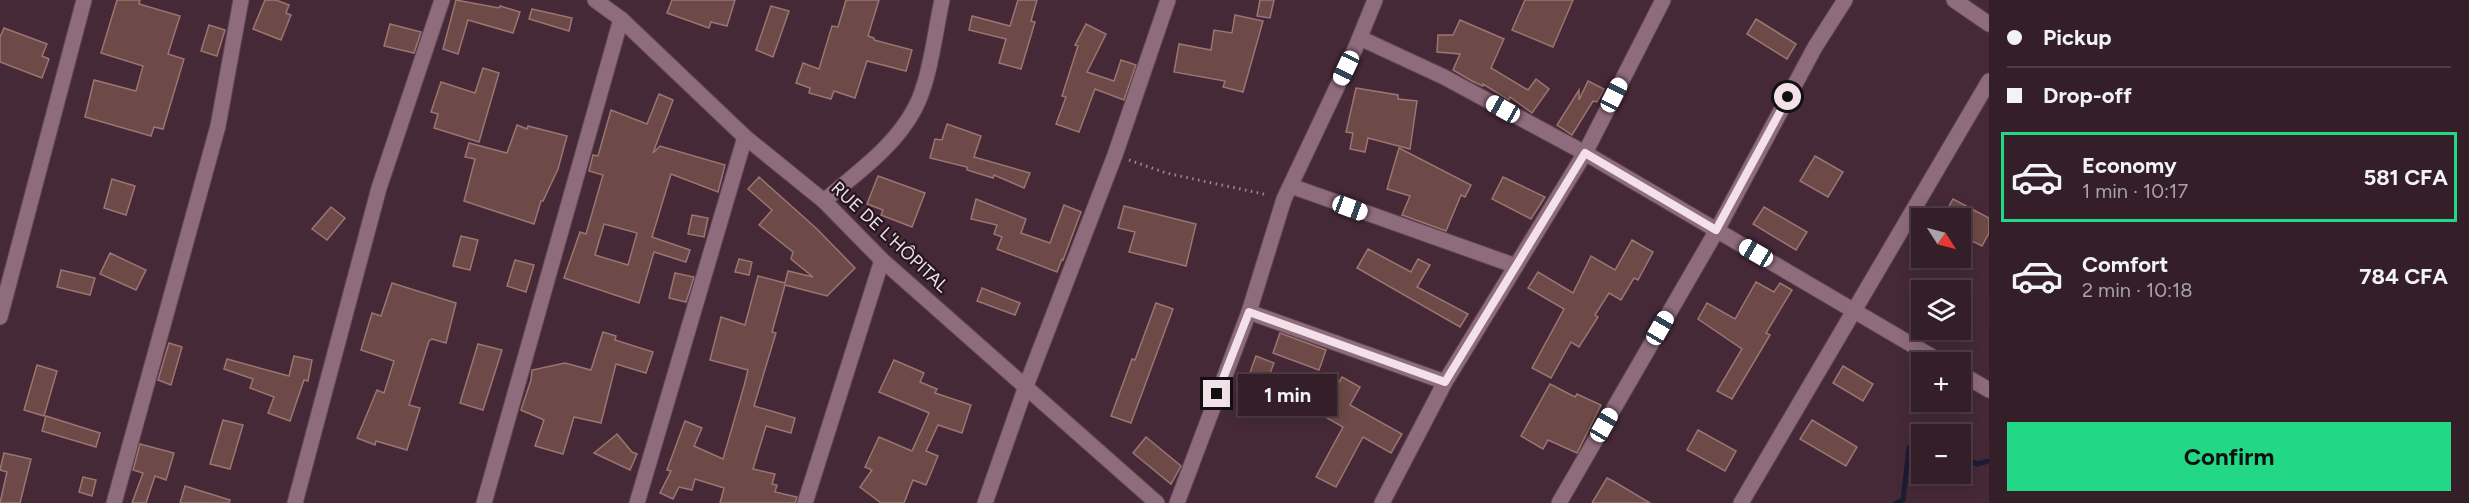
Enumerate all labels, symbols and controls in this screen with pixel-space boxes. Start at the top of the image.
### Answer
text: Pickup [2043,24,2112,51]
car [1330,48,1362,88]
car [1598,75,1630,115]
text: Drop-off [2043,82,2132,109]
route start [1774,83,1801,110]
car [1483,92,1523,126]
icon: car [2010,150,2064,204]
text: Economy [2082,152,2177,179]
text: 581 CFA [2363,164,2448,191]
street label: RUE DE L'HÔPITAL [827,177,954,298]
text: 1 min · 10:17 [2082,179,2188,203]
car [1330,193,1370,223]
north arrow [1911,208,1971,268]
map controls [1911,208,1971,484]
car [1736,236,1776,270]
icon: car [2010,249,2064,303]
text: Comfort [2082,251,2168,278]
text: 784 CFA [2359,263,2448,290]
text: 2 min · 10:18 [2082,278,2193,302]
button: layers [1911,280,1971,340]
car [1643,308,1677,348]
button: + [1911,352,1971,412]
callout: 1 min [1238,373,1337,415]
route end [1203,380,1230,407]
text: 1 min [1264,383,1311,407]
car [1587,405,1621,445]
button: Confirm [2007,422,2451,491]
button: − [1911,424,1971,484]

